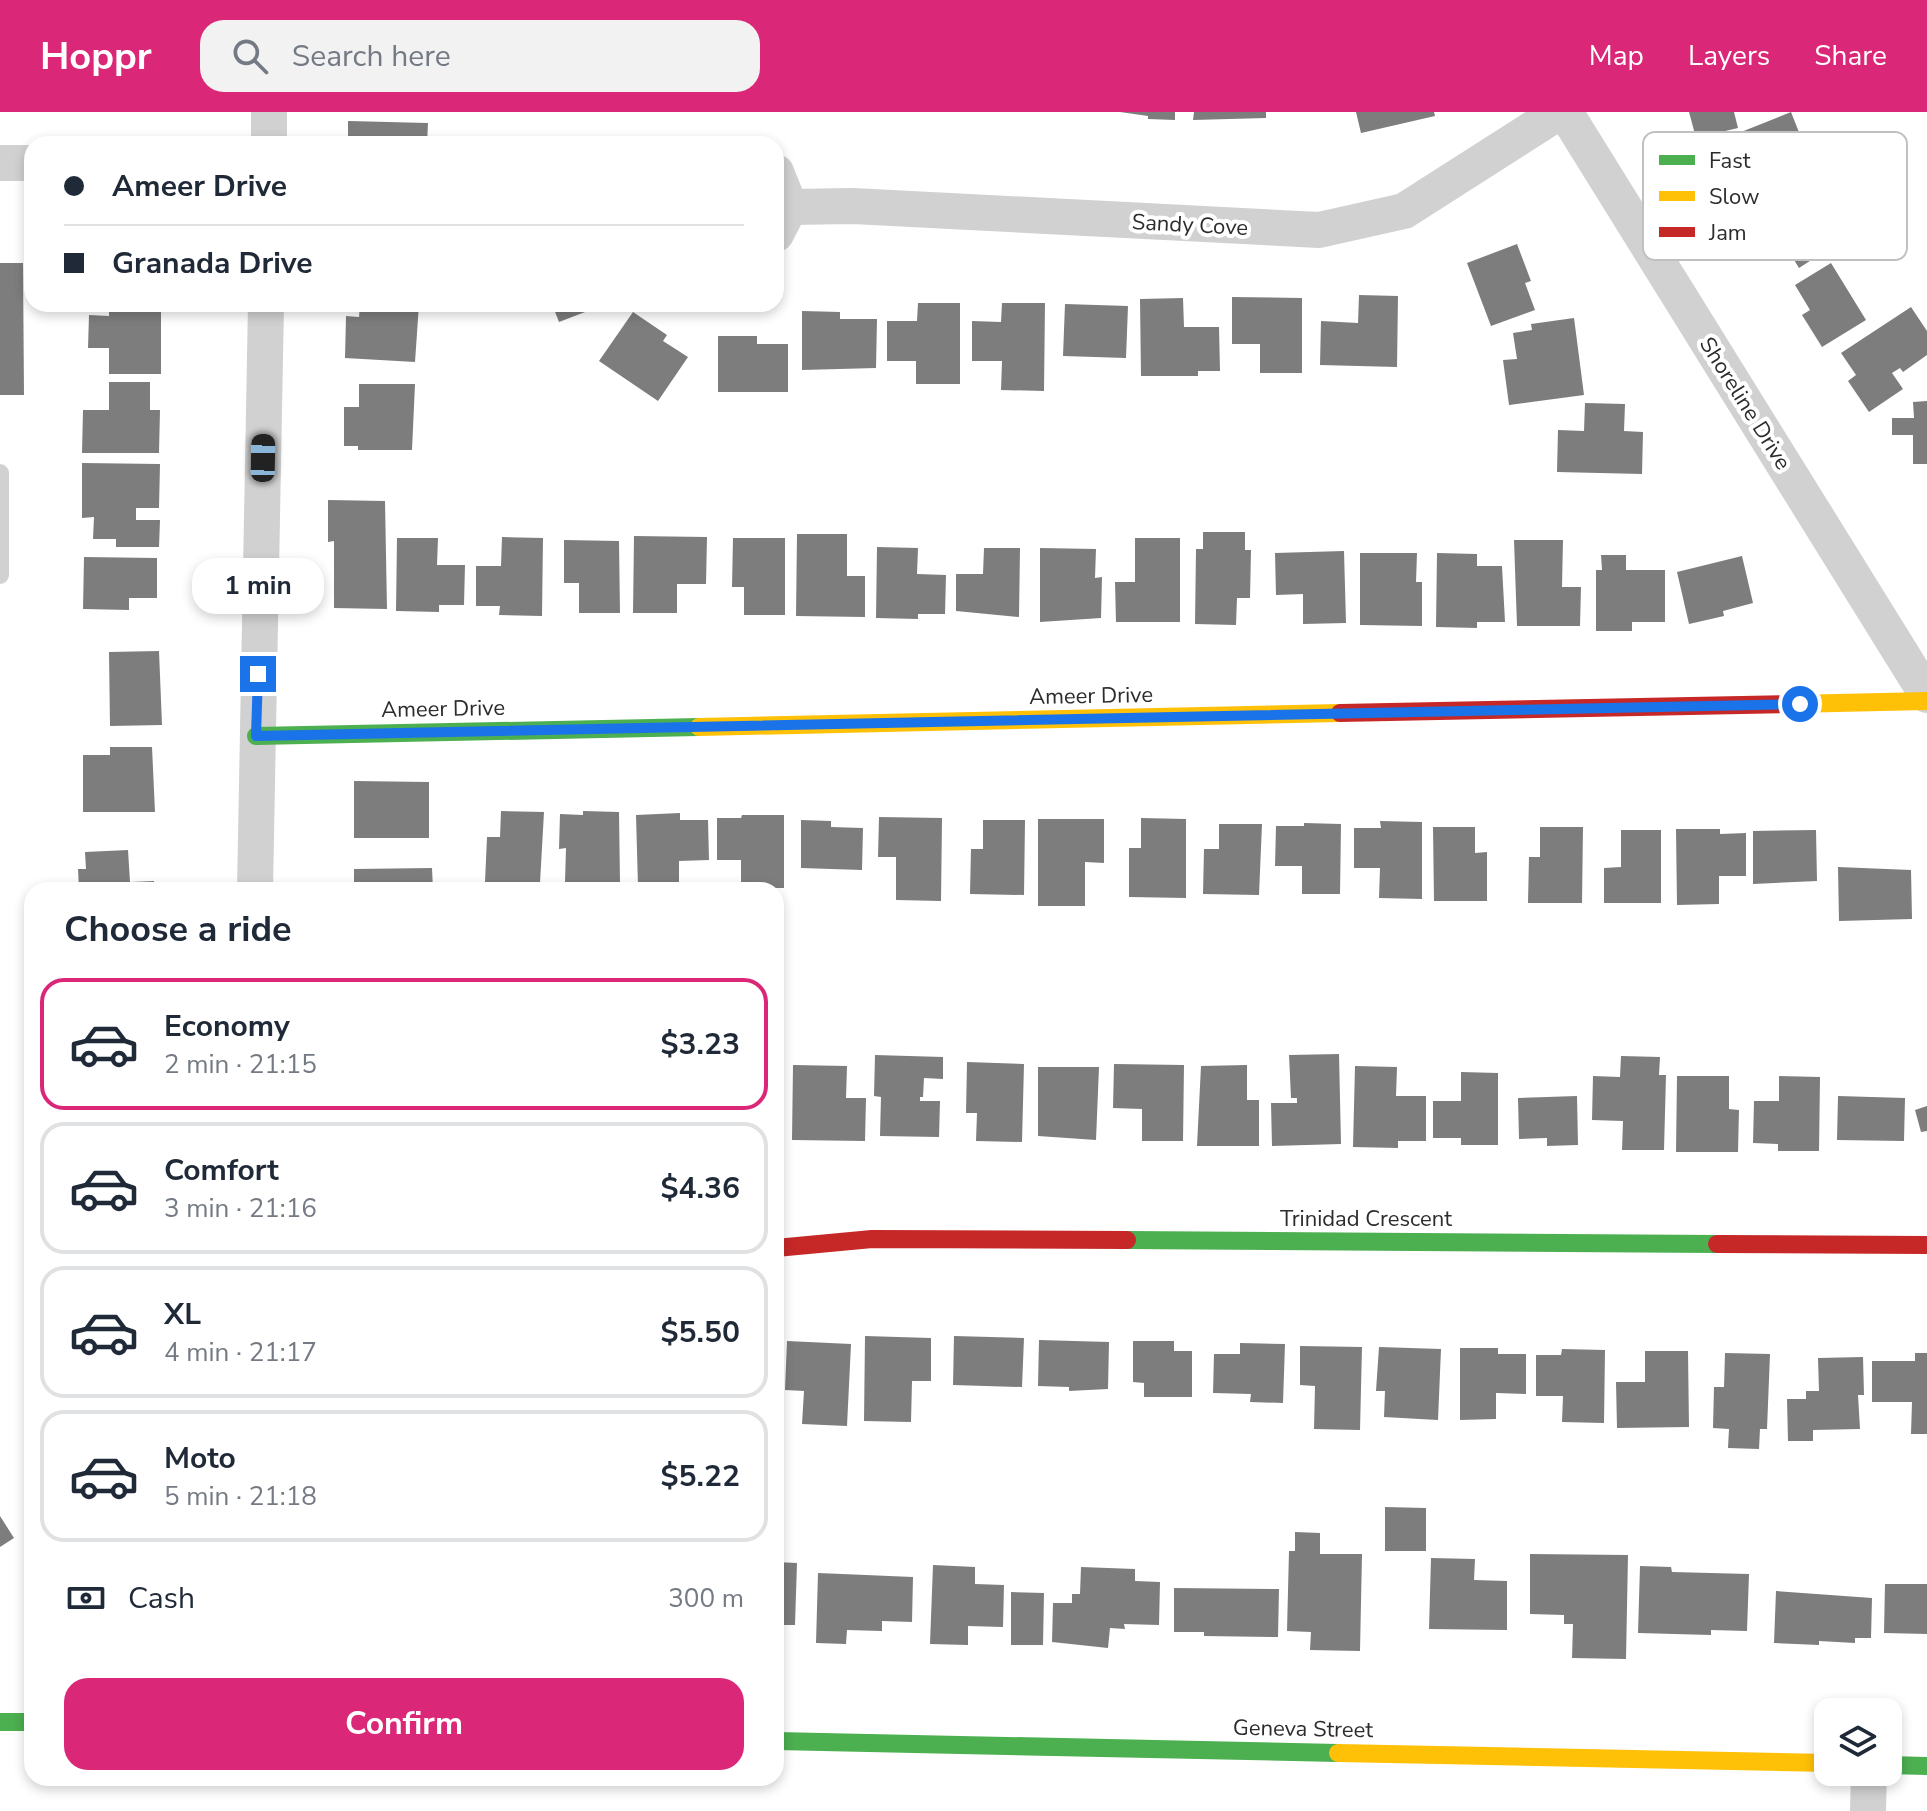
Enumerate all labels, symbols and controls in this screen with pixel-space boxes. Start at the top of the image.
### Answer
search box [200,20,760,92]
text: Hoppr [40,31,152,82]
icon: search [228,34,272,78]
text: Search here [292,36,451,77]
text: Map [1589,37,1644,75]
text: Layers [1688,37,1770,75]
text: Share [1814,37,1887,75]
legend [1643,132,1907,260]
text: Fast [1709,146,1751,176]
text: Ameer Drive [112,166,287,207]
text: Slow [1709,182,1760,212]
street label: Sandy Cove [1131,207,1249,243]
text: Jam [1708,218,1747,248]
text: Granada Drive [112,243,313,284]
street label: Shoreline Drive [1692,331,1798,476]
car [251,434,275,482]
callout: 1 min [192,558,324,614]
text: 1 min [224,568,292,603]
route end [240,656,276,692]
street label: Ameer Drive [1029,680,1153,712]
route start [1782,686,1818,722]
street label: Ameer Drive [381,693,505,725]
text: Choose a ride [64,905,292,954]
text: Economy [164,1006,290,1047]
icon: car [68,1008,140,1080]
text: $3.23 [661,1024,740,1065]
text: 2 min · 21:15 [164,1047,317,1082]
text: Comfort [164,1150,279,1191]
icon: car [68,1152,140,1224]
text: $4.36 [661,1168,740,1209]
text: 3 min · 21:16 [164,1191,317,1226]
street label: Trinidad Crescent [1280,1204,1452,1234]
text: XL [164,1294,201,1335]
icon: car [68,1296,140,1368]
text: $5.50 [661,1312,740,1353]
text: 4 min · 21:17 [164,1335,317,1370]
text: Moto [164,1438,236,1479]
icon: car [68,1440,140,1512]
text: $5.22 [661,1456,740,1497]
text: 5 min · 21:18 [164,1479,317,1514]
icon: cash [64,1576,108,1620]
text: Cash [128,1578,195,1619]
text: 300 m [668,1581,744,1616]
button: Confirm [64,1678,744,1770]
map controls [1814,1698,1902,1786]
button: layers [1814,1698,1902,1786]
street label: Geneva Street [1233,1713,1374,1745]

